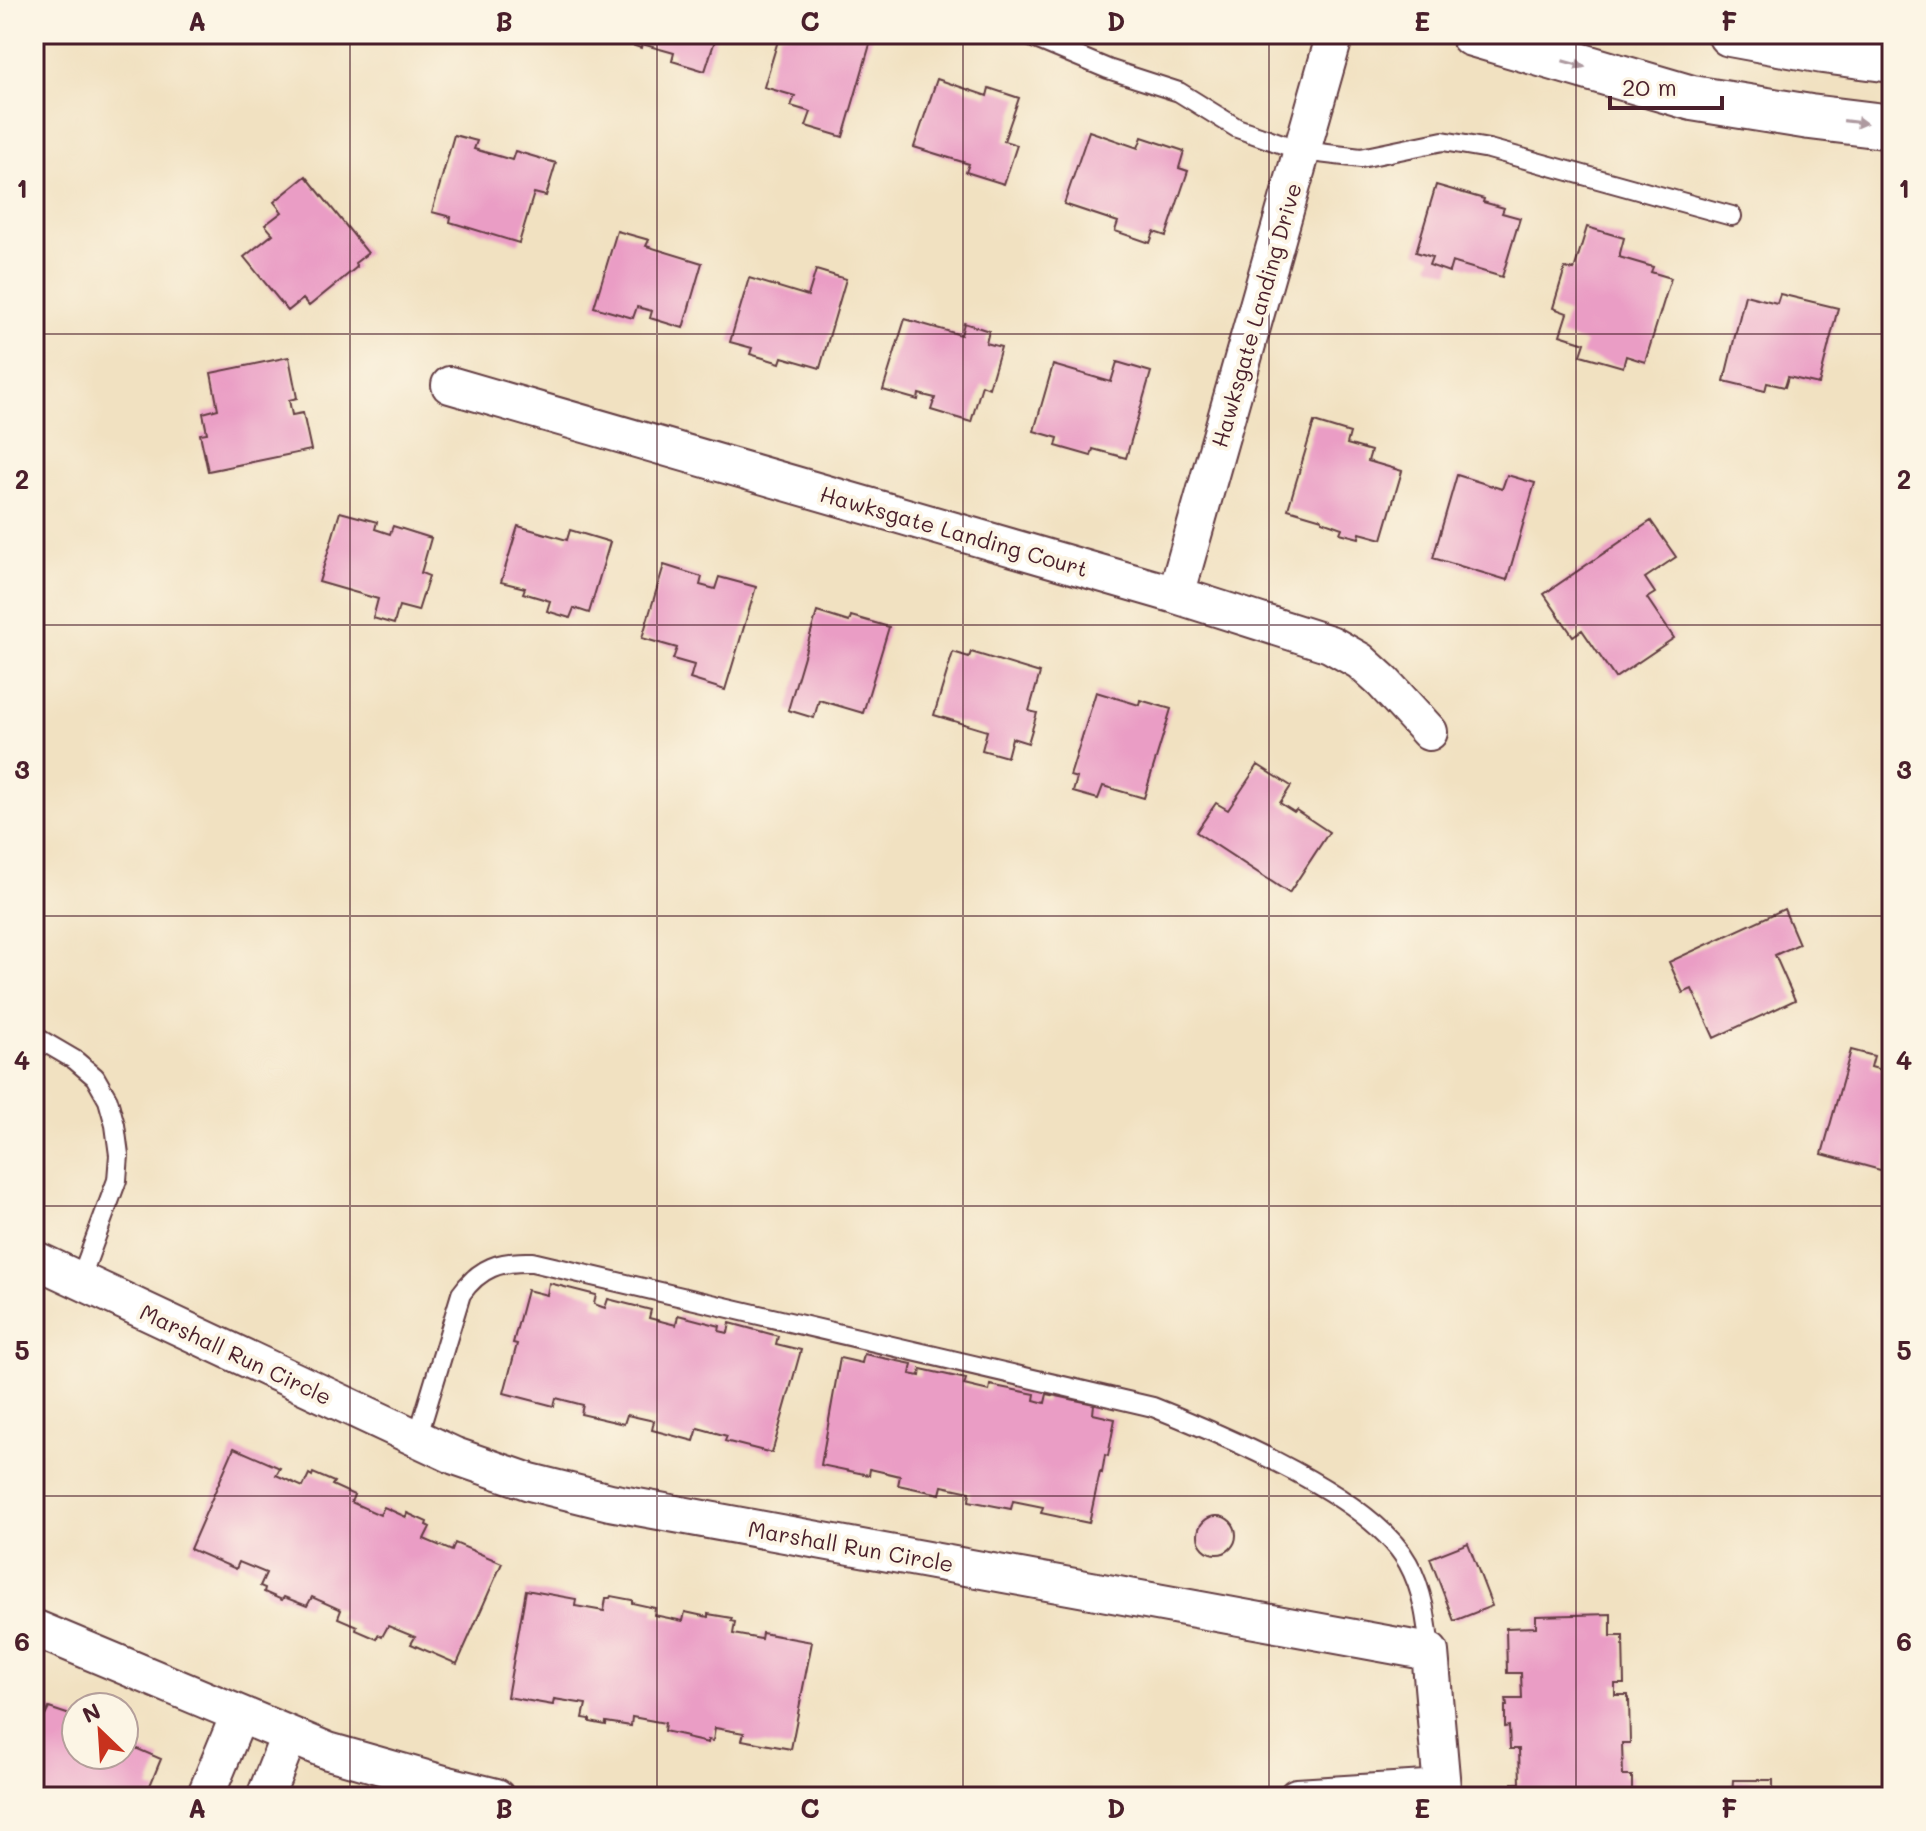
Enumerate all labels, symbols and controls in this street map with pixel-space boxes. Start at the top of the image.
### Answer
text: A [188,4,206,38]
text: B [495,4,513,38]
text: C [800,4,820,38]
text: D [1107,4,1125,38]
text: E [1414,4,1430,38]
text: F [1721,4,1737,38]
one-way arrow [1562,58,1586,71]
scale bar [1610,60,1722,110]
text: 20 m [1622,71,1677,102]
one-way arrow [1843,116,1868,129]
text: 1 [16,171,28,205]
text: 1 [1898,171,1910,205]
street label: Hawksgate Landing Drive [1204,179,1308,451]
text: 2 [15,462,29,496]
text: 2 [1897,462,1911,496]
street label: Hawksgate Landing Court [817,479,1091,583]
text: 3 [14,752,30,786]
text: 3 [1896,752,1912,786]
text: 4 [14,1043,30,1077]
text: 4 [1896,1043,1912,1077]
street label: Marshall Run Circle [136,1297,336,1411]
text: 5 [14,1333,30,1367]
text: 5 [1896,1333,1912,1367]
street label: Marshall Run Circle [746,1514,956,1578]
text: 6 [14,1624,30,1658]
text: 6 [1896,1624,1912,1658]
north arrow [60,1691,140,1771]
text: N [78,1696,105,1729]
text: A [188,1791,206,1825]
text: B [495,1791,513,1825]
text: C [800,1791,820,1825]
text: D [1107,1791,1125,1825]
text: E [1414,1791,1430,1825]
text: F [1721,1791,1737,1825]

